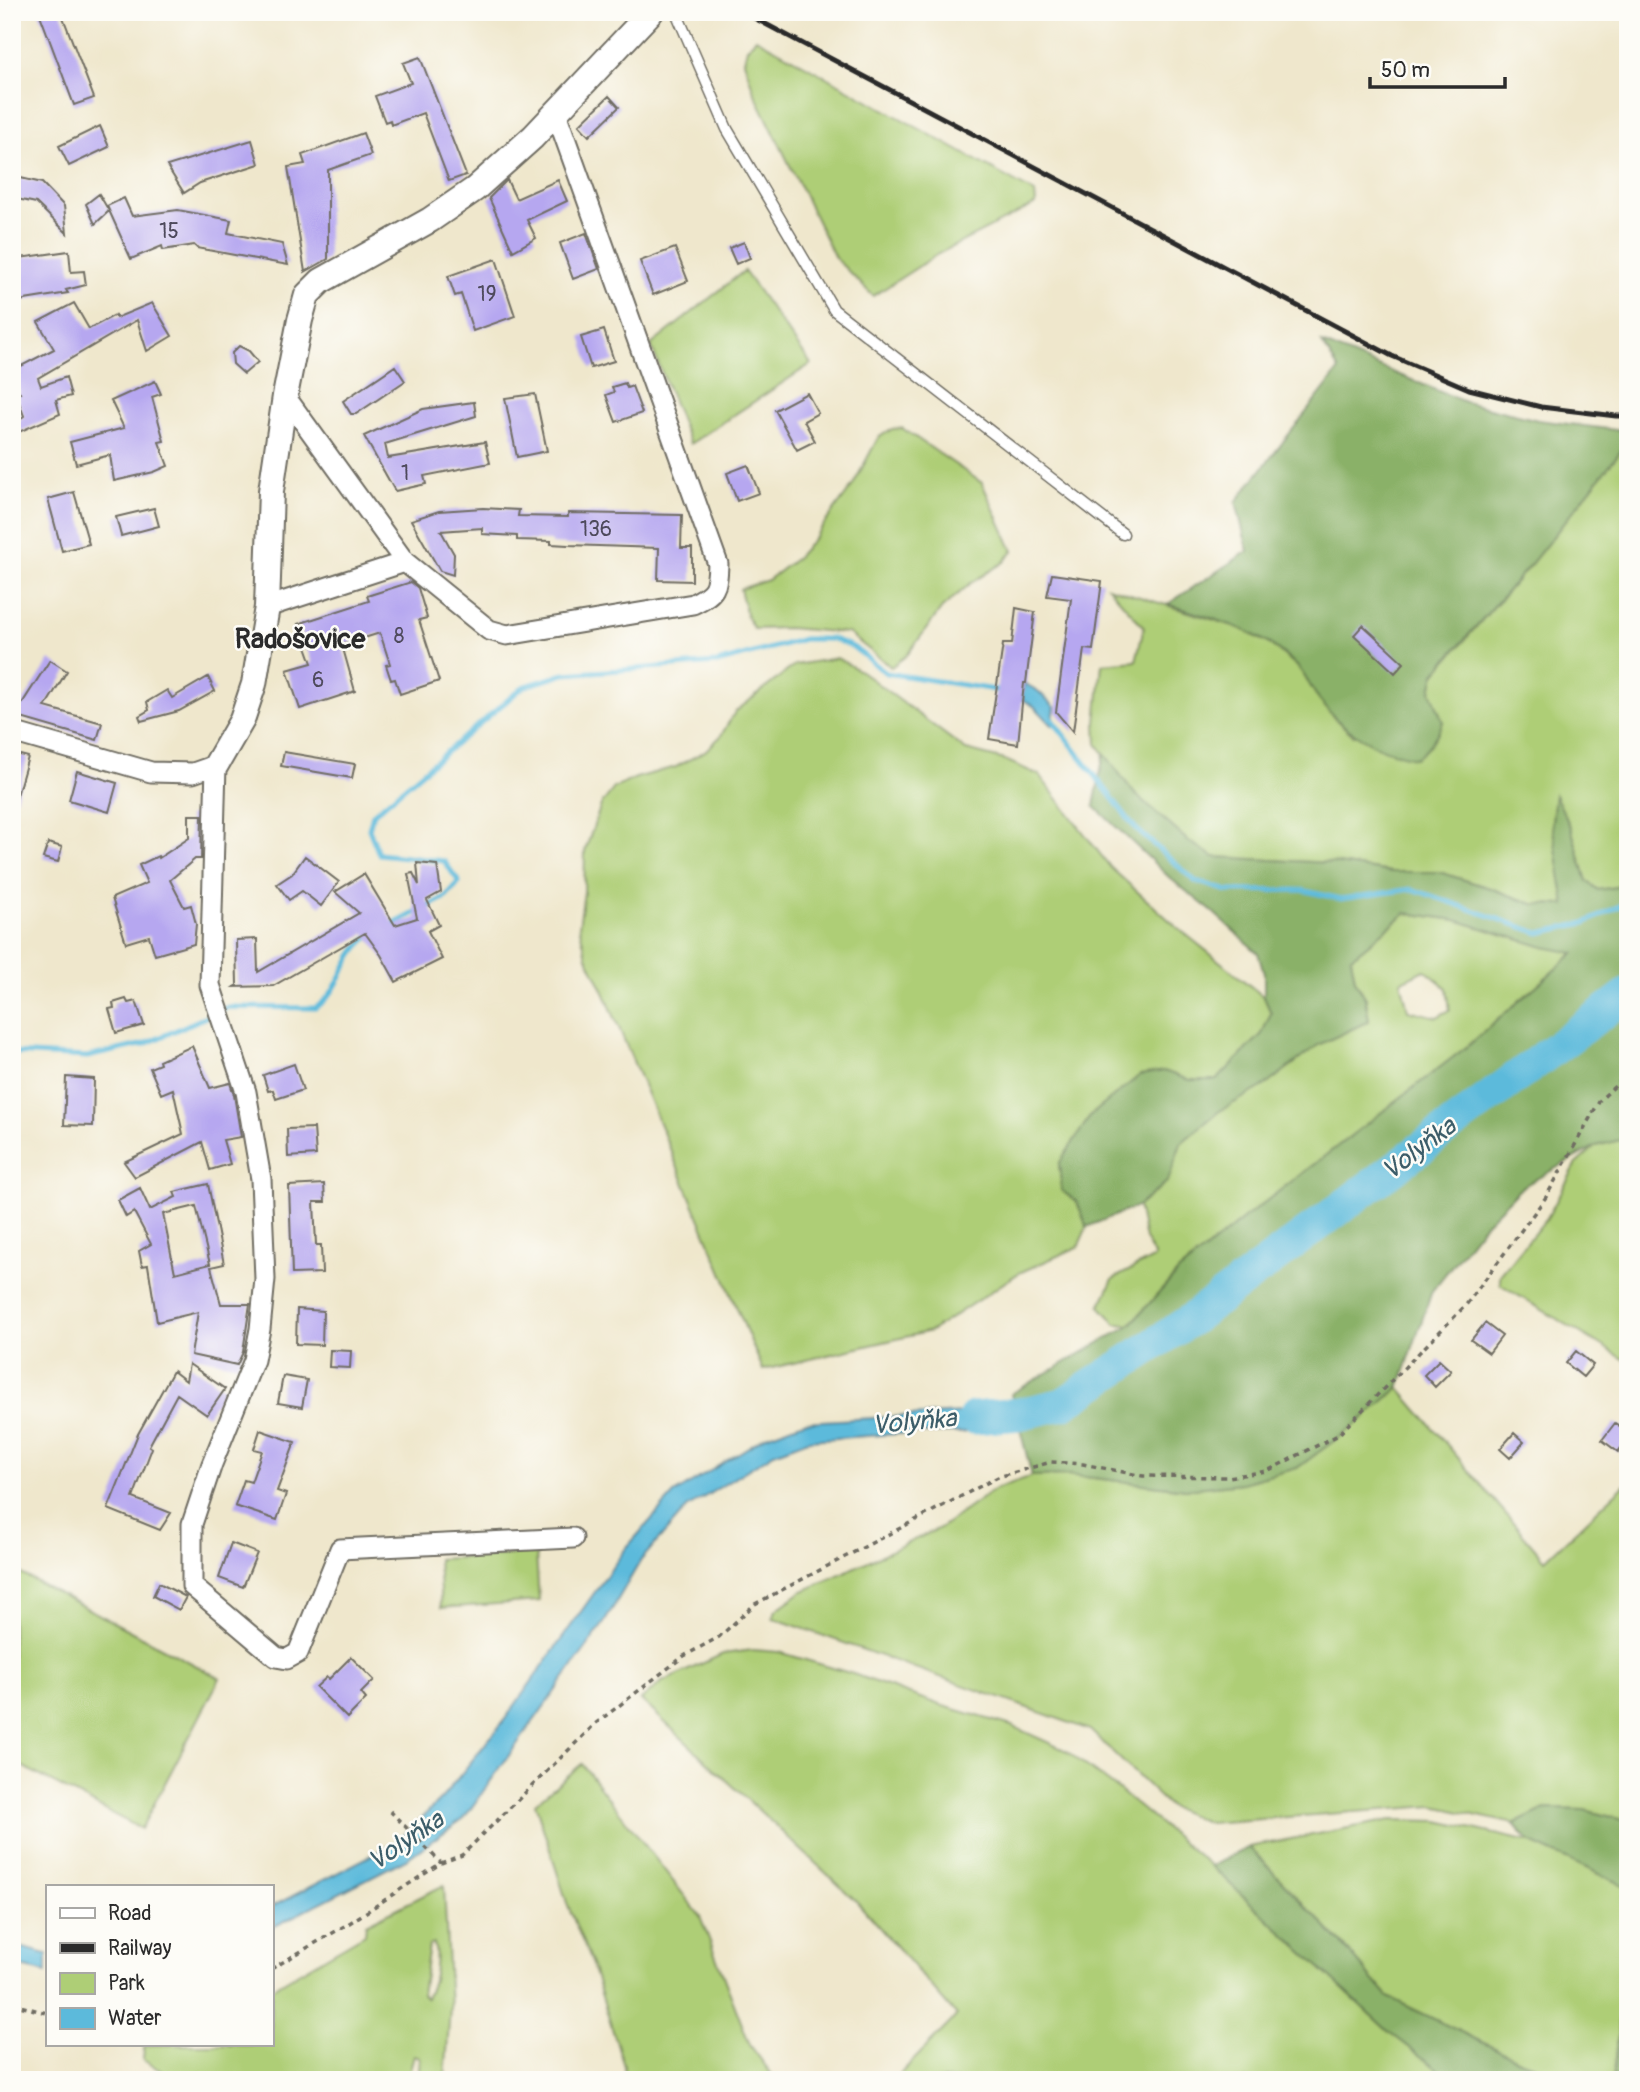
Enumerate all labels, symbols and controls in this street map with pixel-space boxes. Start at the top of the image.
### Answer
scale bar [1370,46,1505,90]
text: 50 m [1381,57,1430,84]
house number: 15 [159,218,179,245]
house number: 19 [477,281,497,308]
house number: 1 [401,460,409,487]
house number: 136 [580,516,612,543]
district label: Radošovice [235,622,366,657]
house number: 8 [394,623,404,650]
house number: 6 [312,667,324,694]
water label: Volyňka [1376,1110,1464,1187]
water label: Volyňka [870,1402,960,1442]
water label: Volyňka [362,1803,452,1878]
legend [46,1885,273,2046]
text: Road [108,1900,152,1927]
text: Railway [108,1935,172,1962]
text: Park [108,1970,145,1997]
text: Water [108,2005,162,2032]

